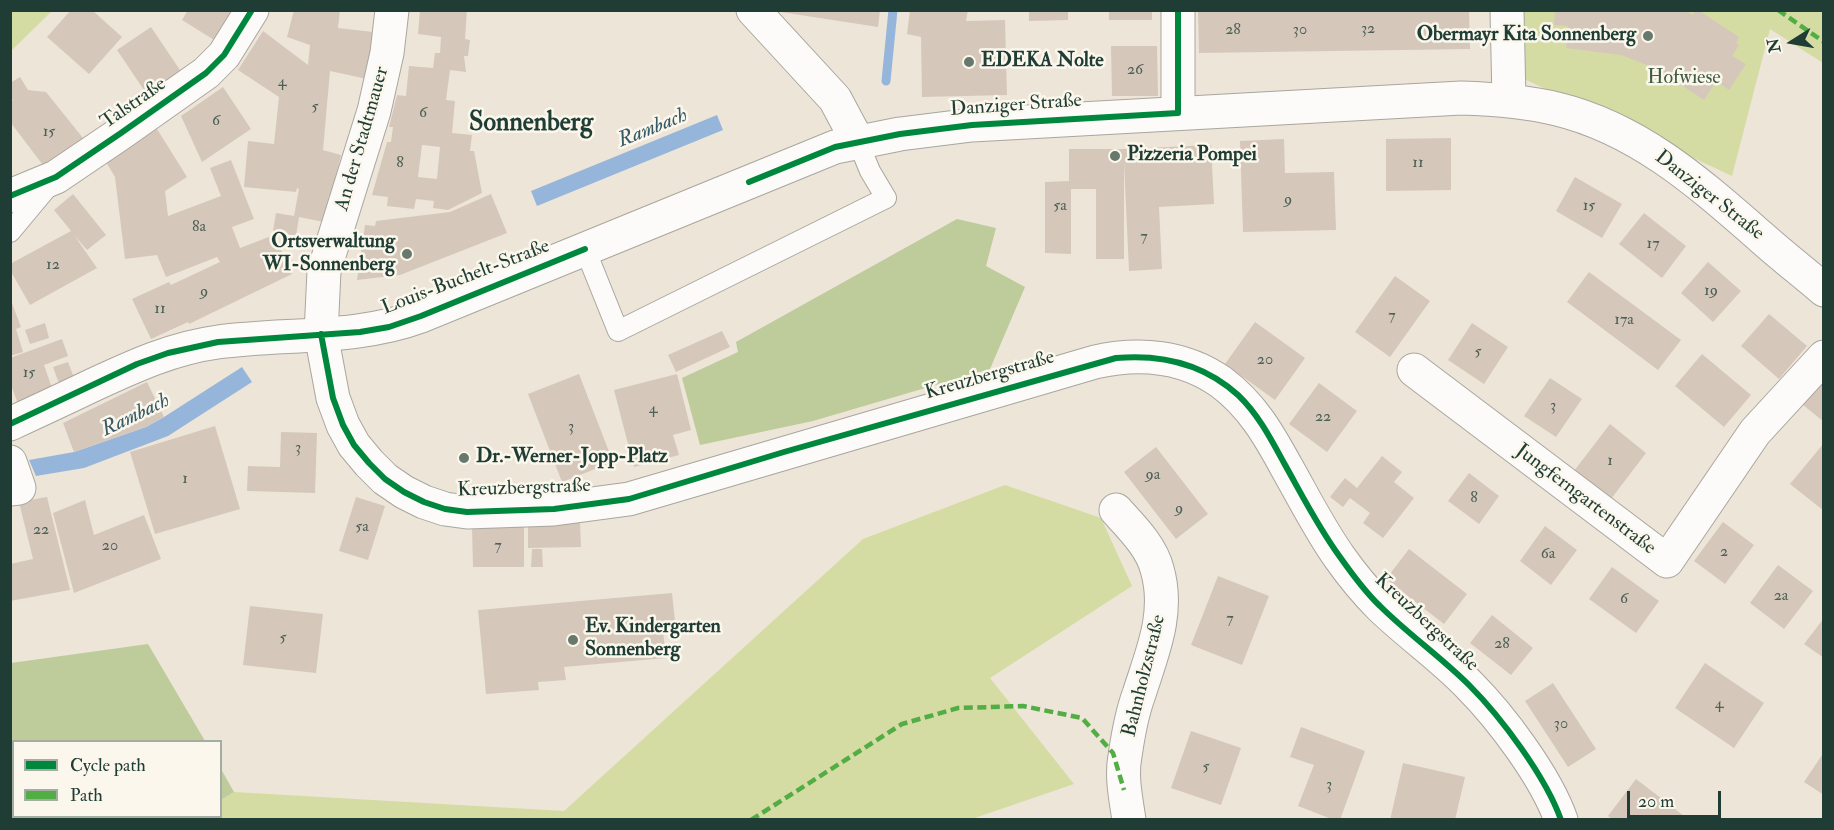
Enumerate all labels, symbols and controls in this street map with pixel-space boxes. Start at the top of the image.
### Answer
north arrow [1762,12,1822,72]
house number: 32 [1361,20,1375,40]
house number: 28 [1225,21,1241,41]
house number: 30 [1293,21,1307,41]
place label: Obermayr Kita Sonnenberg [1417,24,1636,48]
marker: Obermayr Kita Sonnenberg [1641,29,1655,43]
text: N [1763,37,1786,54]
place label: EDEKA Nolte [981,50,1104,74]
marker: EDEKA Nolte [962,55,976,69]
house number: 26 [1127,61,1143,81]
street label: An der Stadtmauer [331,64,395,214]
park label: Hofwiese [1647,67,1721,91]
street label: Talstraße [97,73,171,135]
house number: 4 [278,73,286,93]
street label: Danziger Straße [949,89,1083,123]
house number: 5 [311,98,319,118]
house number: 6 [419,104,427,124]
water label: Rambach [614,104,692,154]
district label: Sonnenberg [469,108,593,140]
house number: 6 [212,112,220,132]
house number: 15 [43,123,55,143]
place label: Pizzeria Pompei [1127,144,1257,168]
street label: Danziger Straße [1650,146,1768,246]
marker: Pizzeria Pompei [1108,149,1122,163]
house number: 8 [396,154,404,174]
house number: 11 [1412,154,1424,174]
house number: 9 [1284,191,1292,211]
house number: 5a [1053,197,1067,217]
house number: 15 [1583,197,1595,217]
house number: 8a [192,218,206,238]
house number: 7 [1140,228,1148,248]
place label: Ortsverwaltung WI-Sonnenberg [263,231,395,278]
street label: Louis-Buchelt-Straße [379,235,553,321]
house number: 17 [1646,235,1660,255]
marker: Ortsverwaltung WI-Sonnenberg [400,247,414,261]
house number: 12 [46,256,60,276]
house number: 19 [1704,282,1718,302]
house number: 9 [200,283,208,303]
house number: 11 [154,300,166,320]
house number: 7 [1388,307,1396,327]
house number: 17a [1614,311,1634,331]
house number: 5 [1474,343,1482,363]
street label: Kreuzbergstraße [923,346,1057,406]
house number: 20 [1257,351,1273,371]
house number: 15 [23,364,35,384]
water label: Rambach [98,389,174,443]
house number: 3 [1550,397,1556,417]
house number: 4 [649,400,657,420]
house number: 22 [1315,408,1331,428]
house number: 3 [568,418,574,438]
house number: 3 [295,439,301,459]
street label: Jungferngartenstraße [1510,439,1660,561]
place label: Dr.-Werner-Jopp-Platz [476,446,668,470]
marker: Dr.-Werner-Jopp-Platz [457,451,471,465]
house number: 1 [1607,452,1613,472]
house number: 9a [1146,466,1160,486]
house number: 1 [182,470,188,490]
street label: Kreuzbergstraße [457,475,591,503]
house number: 8 [1470,489,1478,509]
house number: 9 [1175,500,1183,520]
house number: 5a [355,518,369,538]
house number: 22 [33,521,49,541]
house number: 20 [102,537,118,557]
house number: 7 [494,537,502,557]
house number: 2 [1720,543,1728,563]
house number: 6a [1541,545,1555,565]
street label: Kreuzbergstraße [1369,569,1483,677]
house number: 2a [1774,587,1788,607]
house number: 6 [1620,590,1628,610]
house number: 7 [1226,610,1234,630]
street label: Bahnholzstraße [1118,612,1172,740]
place label: Ev. Kindergarten Sonnenberg [585,616,721,663]
house number: 5 [279,629,287,649]
marker: Ev. Kindergarten Sonnenberg [566,633,580,647]
house number: 28 [1494,635,1510,655]
house number: 4 [1715,695,1723,715]
house number: 30 [1554,715,1568,735]
legend [12,740,222,818]
text: Cycle path [70,754,146,777]
house number: 5 [1202,758,1210,778]
house number: 3 [1326,776,1332,796]
scale bar [1630,779,1724,817]
text: Path [70,784,103,807]
text: 20 m [1638,790,1674,813]

